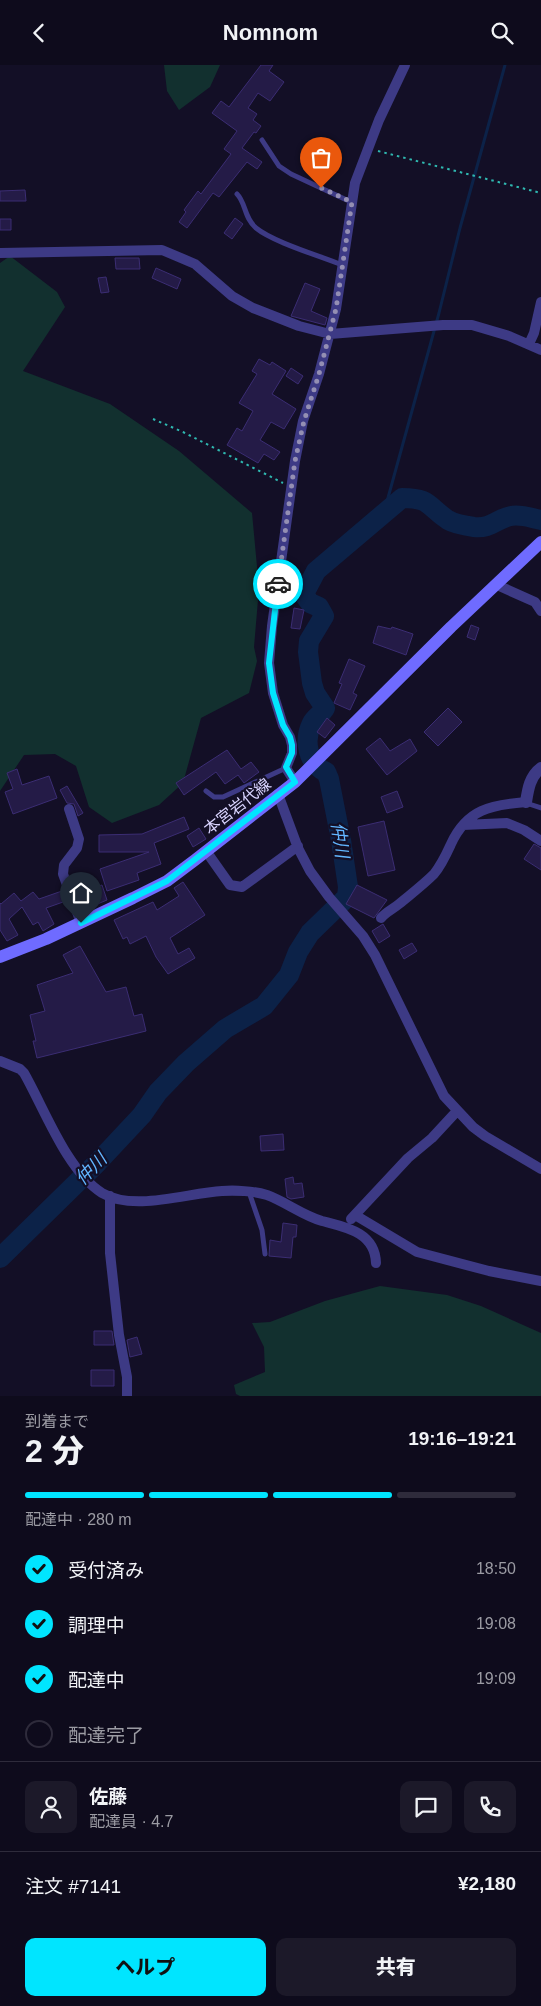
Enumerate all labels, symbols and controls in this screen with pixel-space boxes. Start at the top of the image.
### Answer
icon: back [25,19,53,47]
icon: search [488,19,516,47]
text: Nomnom [223,20,318,45]
pin [300,137,342,188]
icon: bag [307,144,335,172]
courier [253,559,303,609]
icon: car [264,570,292,598]
street label: 本宮岩代線 [201,775,274,838]
water label: 仲川 [328,821,353,861]
pin [60,872,102,923]
icon: home [67,879,95,907]
water label: 仲川 [71,1148,112,1189]
text: 到着まで [25,1413,89,1430]
text: 19:16–19:21 [408,1428,516,1449]
text: 2 分 [25,1433,84,1469]
text: 配達中 · 280 m [25,1511,132,1528]
icon: check [25,1555,53,1583]
text: 受付済み [68,1560,144,1581]
text: 18:50 [476,1560,516,1577]
icon: check [25,1610,53,1638]
text: 調理中 [68,1615,125,1636]
text: 19:08 [476,1615,516,1632]
icon: check [25,1665,53,1693]
text: 配達中 [68,1670,125,1691]
text: 19:09 [476,1670,516,1687]
text: 配達完了 [68,1725,144,1746]
button: person [25,1781,77,1833]
button: chat [400,1781,452,1833]
button: phone [464,1781,516,1833]
text: 佐藤 [89,1786,127,1807]
text: 配達員 · 4.7 [89,1813,173,1830]
text: ¥2,180 [458,1873,516,1894]
text: 注文 #7141 [25,1876,121,1897]
button: ヘルプ [25,1938,266,1996]
button: 共有 [276,1938,516,1996]

